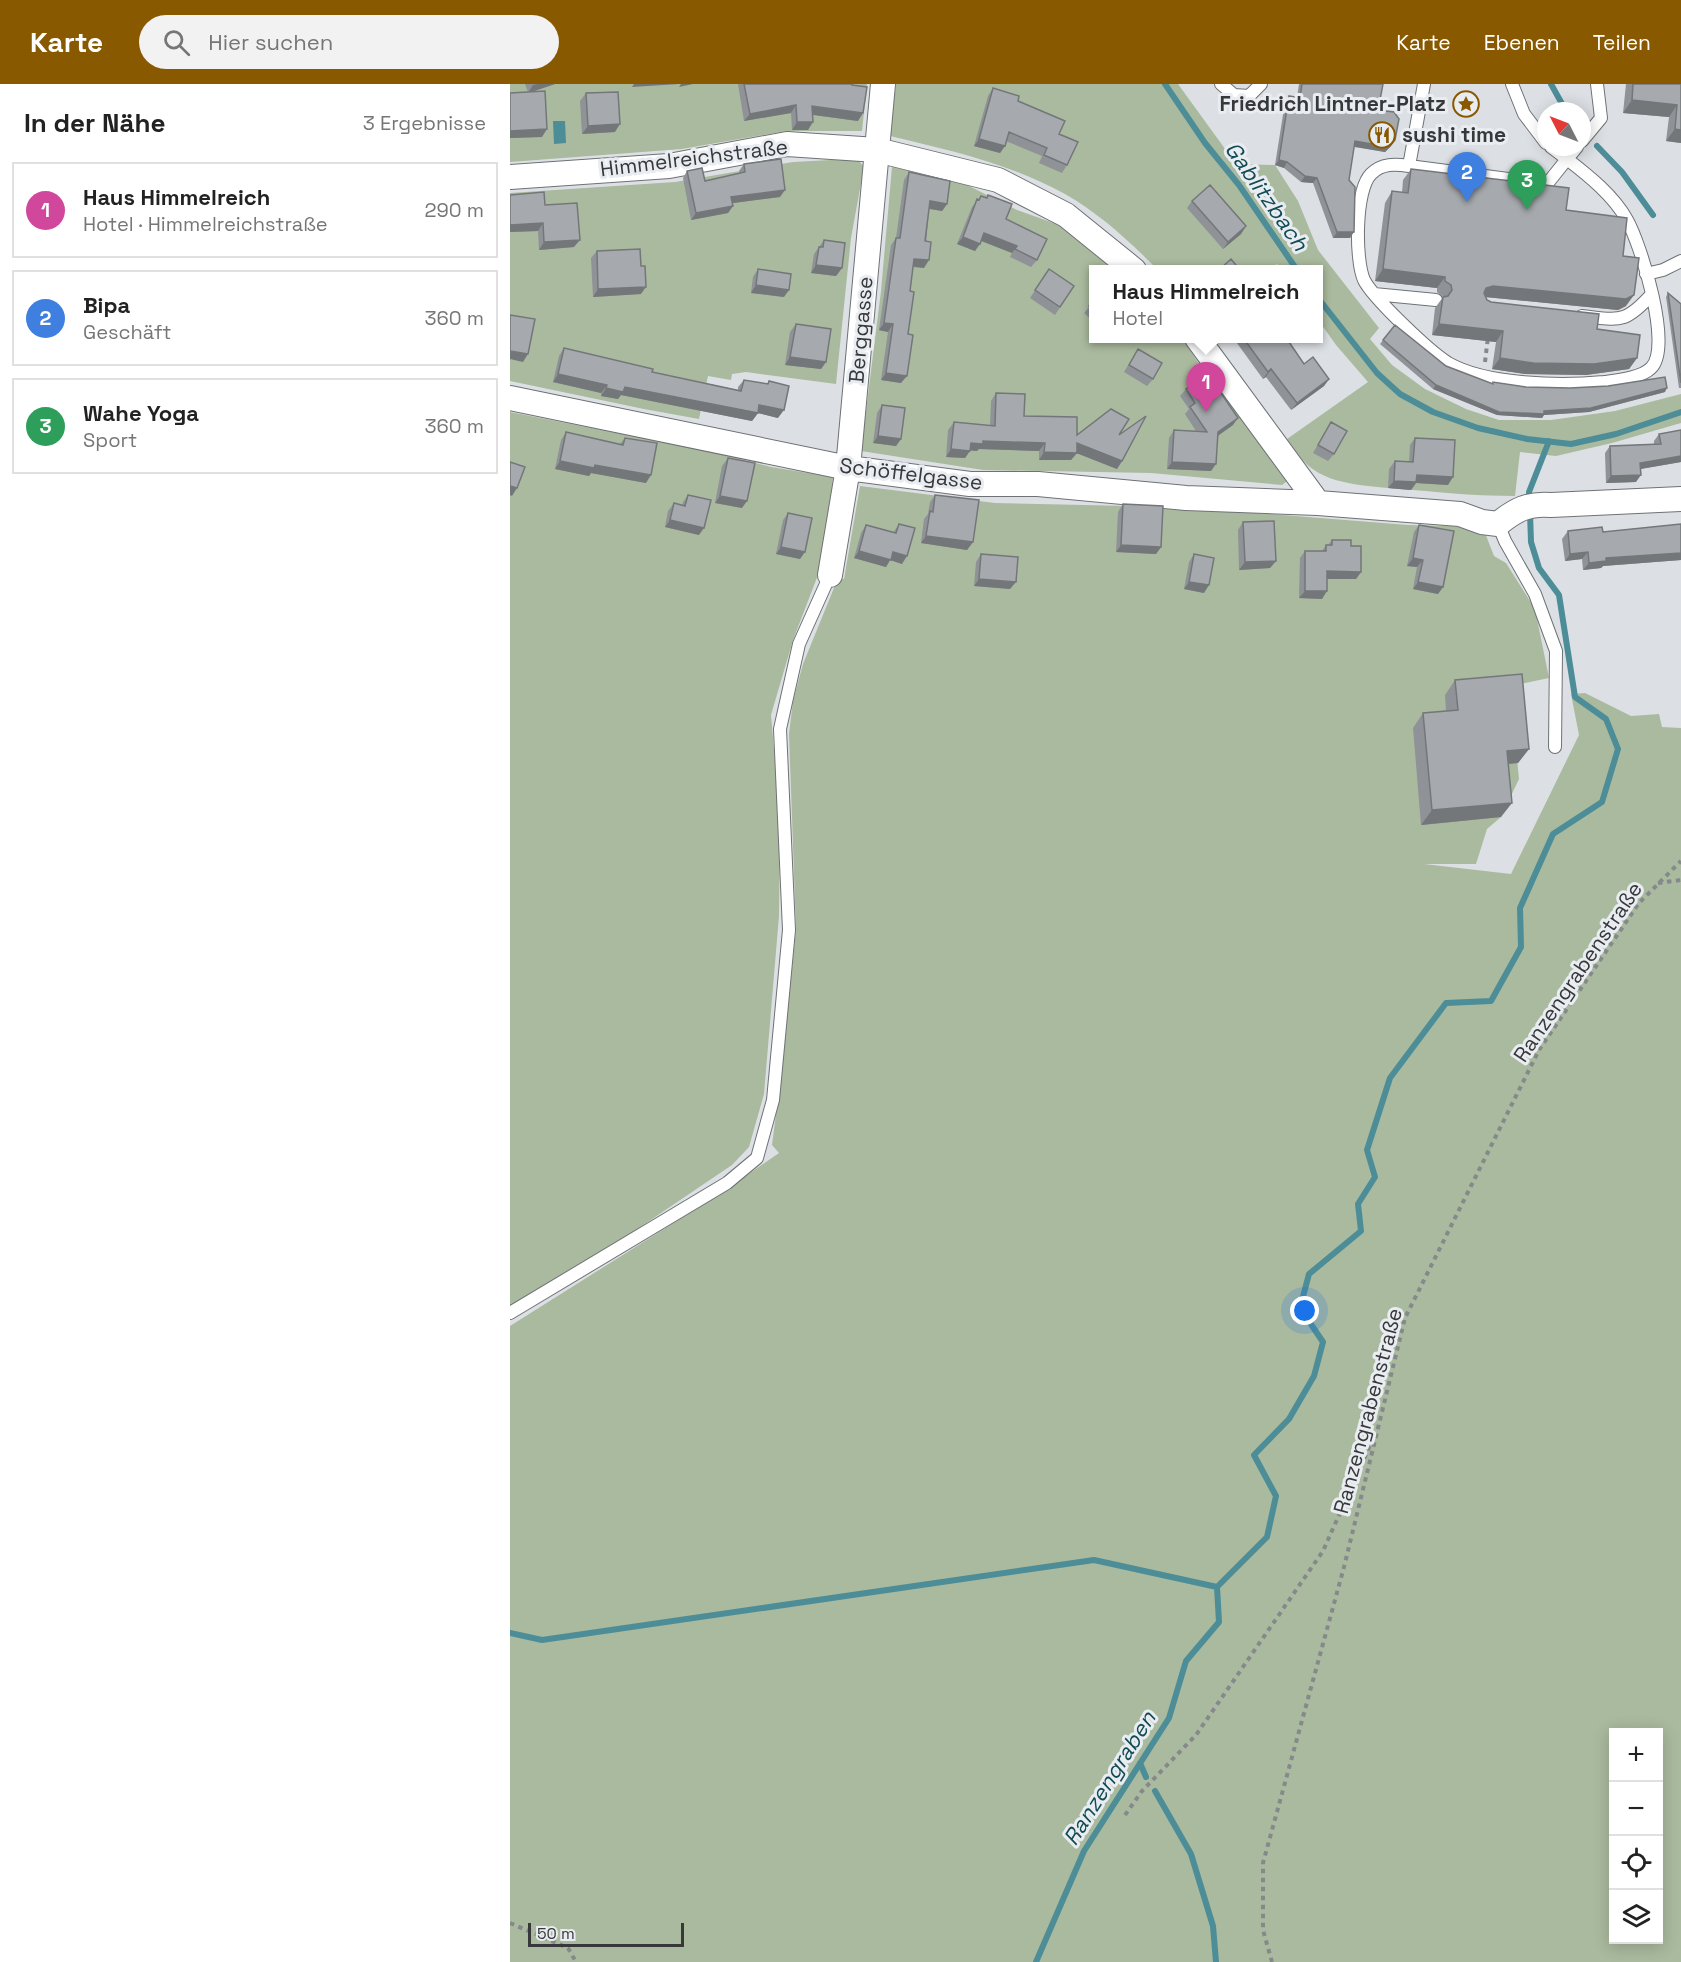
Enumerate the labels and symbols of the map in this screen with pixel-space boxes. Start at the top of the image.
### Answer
place icon: Friedrich Lintner-Platz [1451,89,1481,119]
place label: Friedrich Lintner-Platz [1219,90,1446,117]
north arrow [1537,102,1591,156]
restaurant icon: sushi time [1367,120,1397,150]
place label: sushi time [1402,121,1506,148]
street label: Himmelreichstraße [599,133,789,182]
water label: Gablitzbach [1219,136,1315,256]
pin: 2 [1448,152,1486,202]
pin: 3 [1508,160,1546,210]
street label: Berggasse [842,275,879,385]
pin: 1 [1186,362,1226,412]
street label: Schöffelgasse [838,451,984,496]
street label: Ranzengrabenstraße [1507,876,1648,1067]
your location [1290,1296,1319,1325]
street label: Ranzengrabenstraße [1327,1305,1408,1517]
water label: Ranzengraben [1057,1705,1162,1850]
scale bar [528,1920,684,1948]

